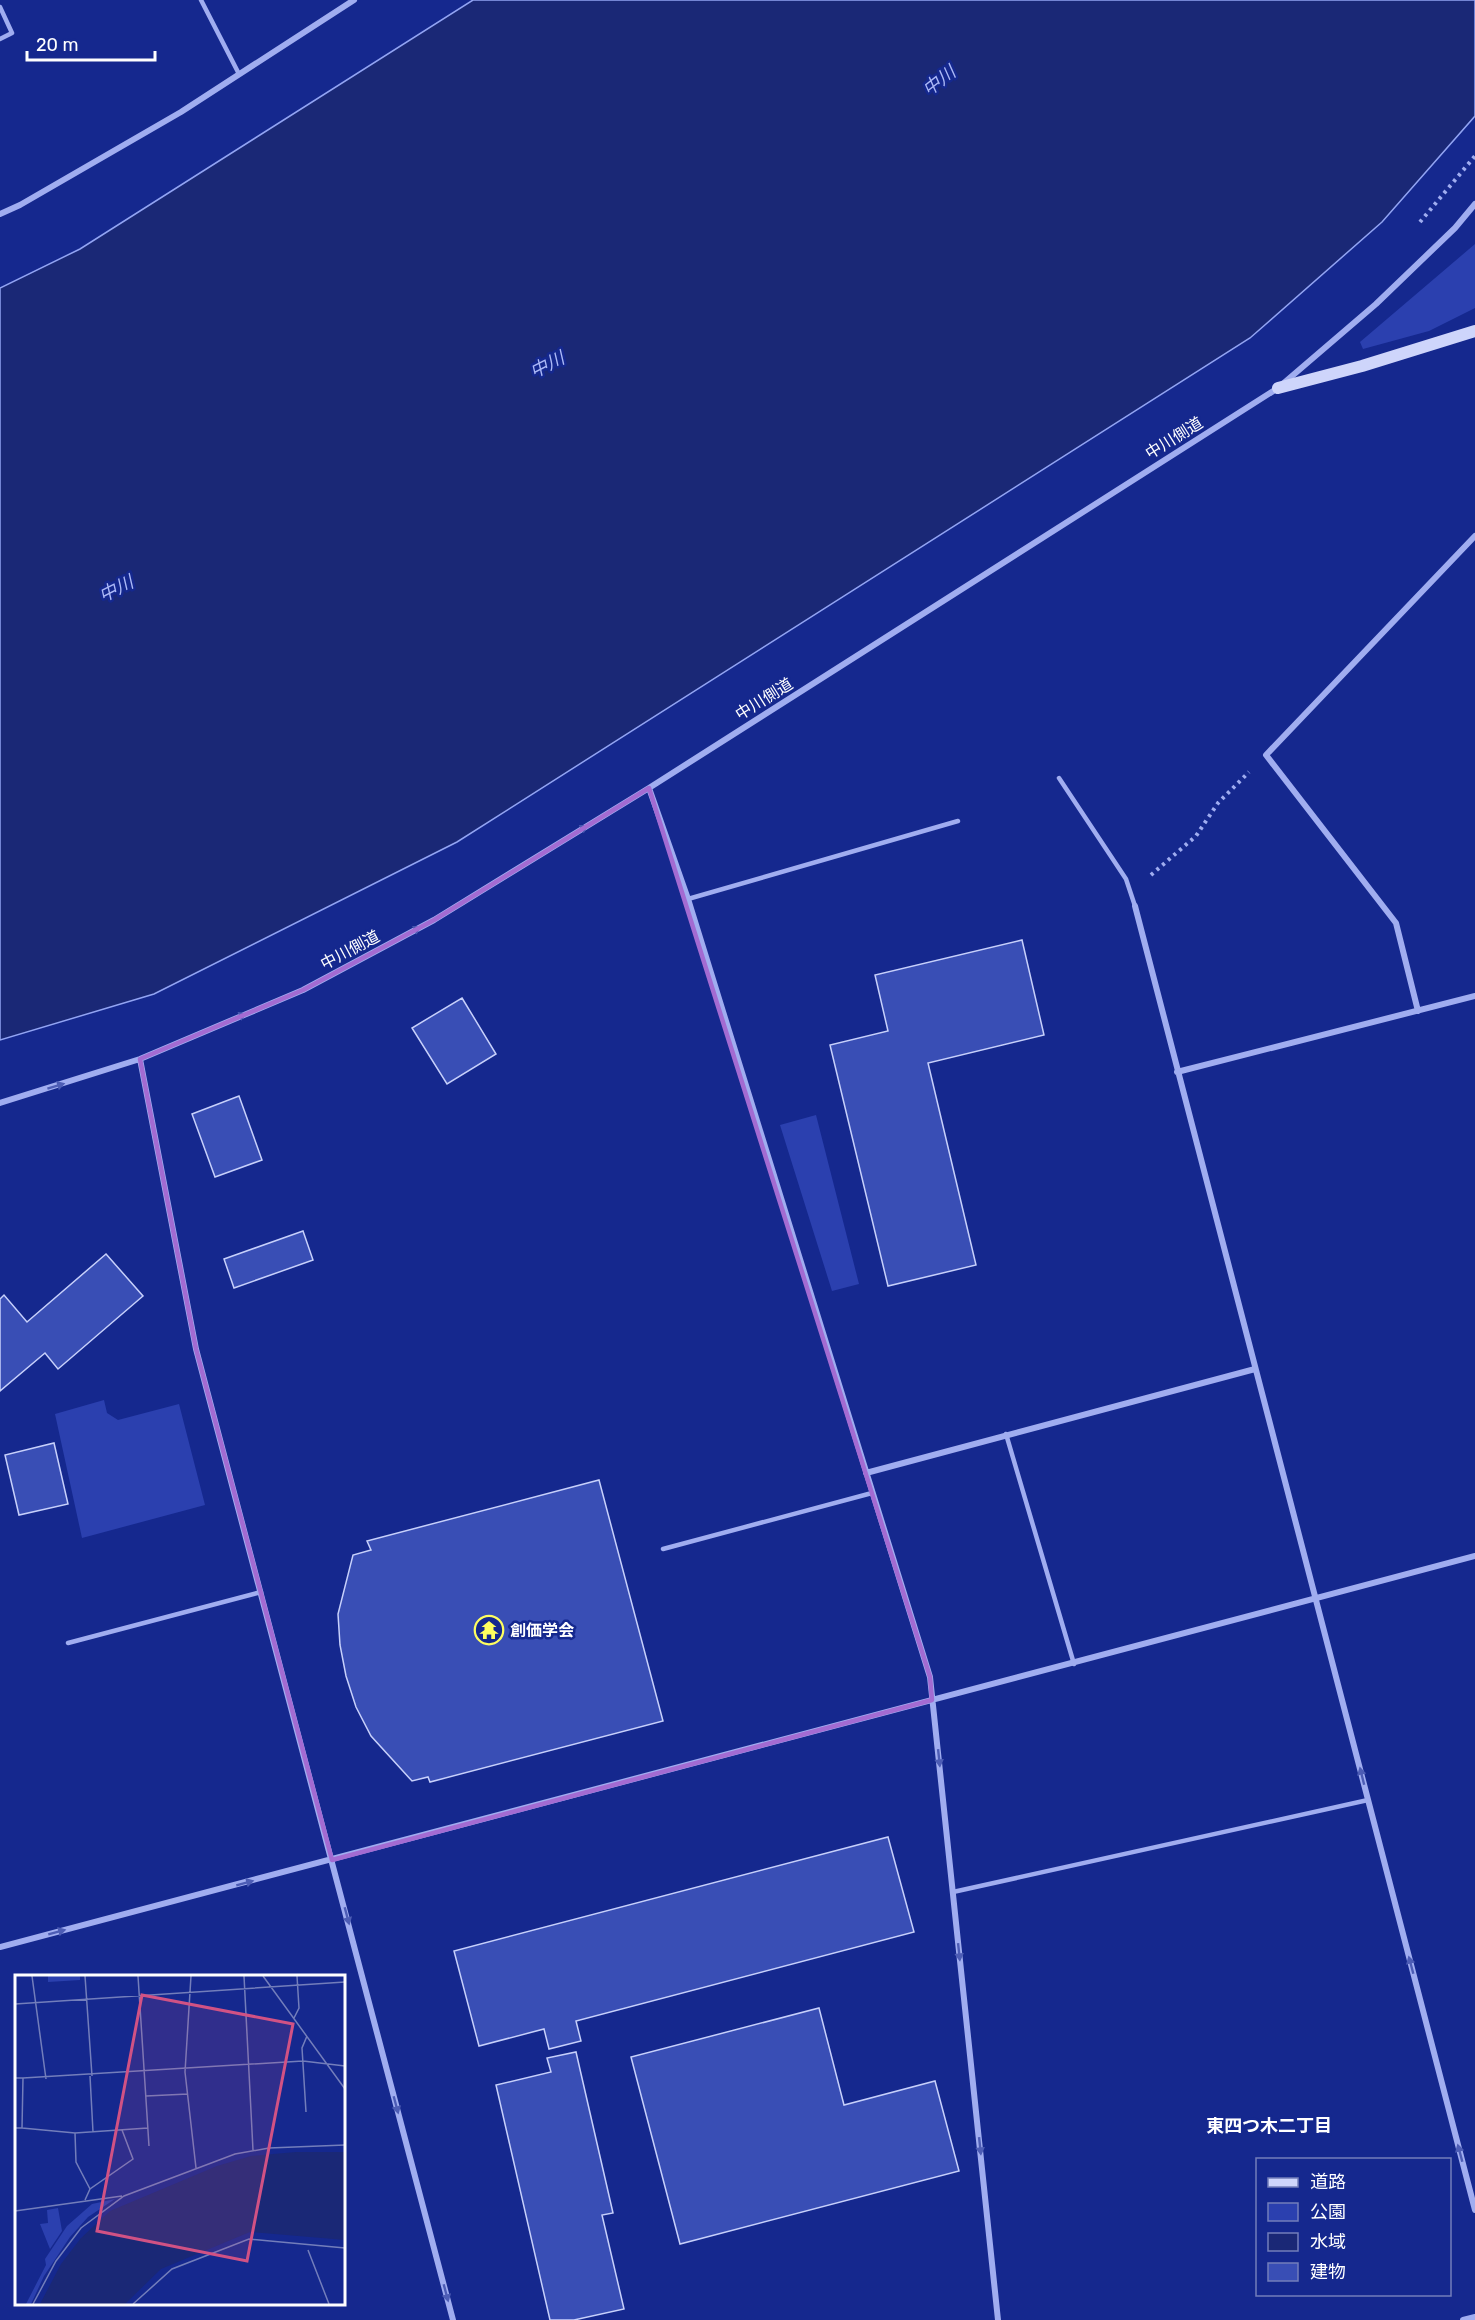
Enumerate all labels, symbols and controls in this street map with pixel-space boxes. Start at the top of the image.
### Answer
scale bar [27,24,154,62]
text: 20 m [36,34,78,56]
water label: 中川 [918,60,962,101]
water label: 中川 [526,346,570,383]
street label: 中川側道 [1142,413,1206,463]
water label: 中川 [95,570,139,607]
street label: 中川側道 [732,674,796,724]
one-way arrow [572,825,588,836]
one-way arrow [405,926,422,936]
street label: 中川側道 [317,927,383,973]
one-way arrow [230,1013,247,1022]
one-way arrow [47,1081,65,1090]
temple icon: 創価学会 [473,1614,505,1646]
place label: 創価学会 [510,1621,574,1640]
one-way arrow [934,1749,943,1768]
one-way arrow [1356,1767,1366,1785]
one-way arrow [236,1877,254,1887]
one-way arrow [342,1907,352,1926]
one-way arrow [48,1927,66,1936]
one-way arrow [954,1943,964,1962]
one-way arrow [1406,1956,1415,1974]
inset map [15,1975,345,2305]
one-way arrow [392,2096,402,2114]
district label: 東四つ木二丁目 [1206,2115,1332,2137]
one-way arrow [975,2136,985,2155]
one-way arrow [1455,2144,1465,2163]
legend [1256,2158,1451,2296]
text: 道路 [1310,2171,1346,2193]
text: 公園 [1310,2201,1346,2223]
text: 水域 [1310,2231,1346,2253]
text: 建物 [1310,2261,1346,2283]
one-way arrow [442,2284,452,2303]

